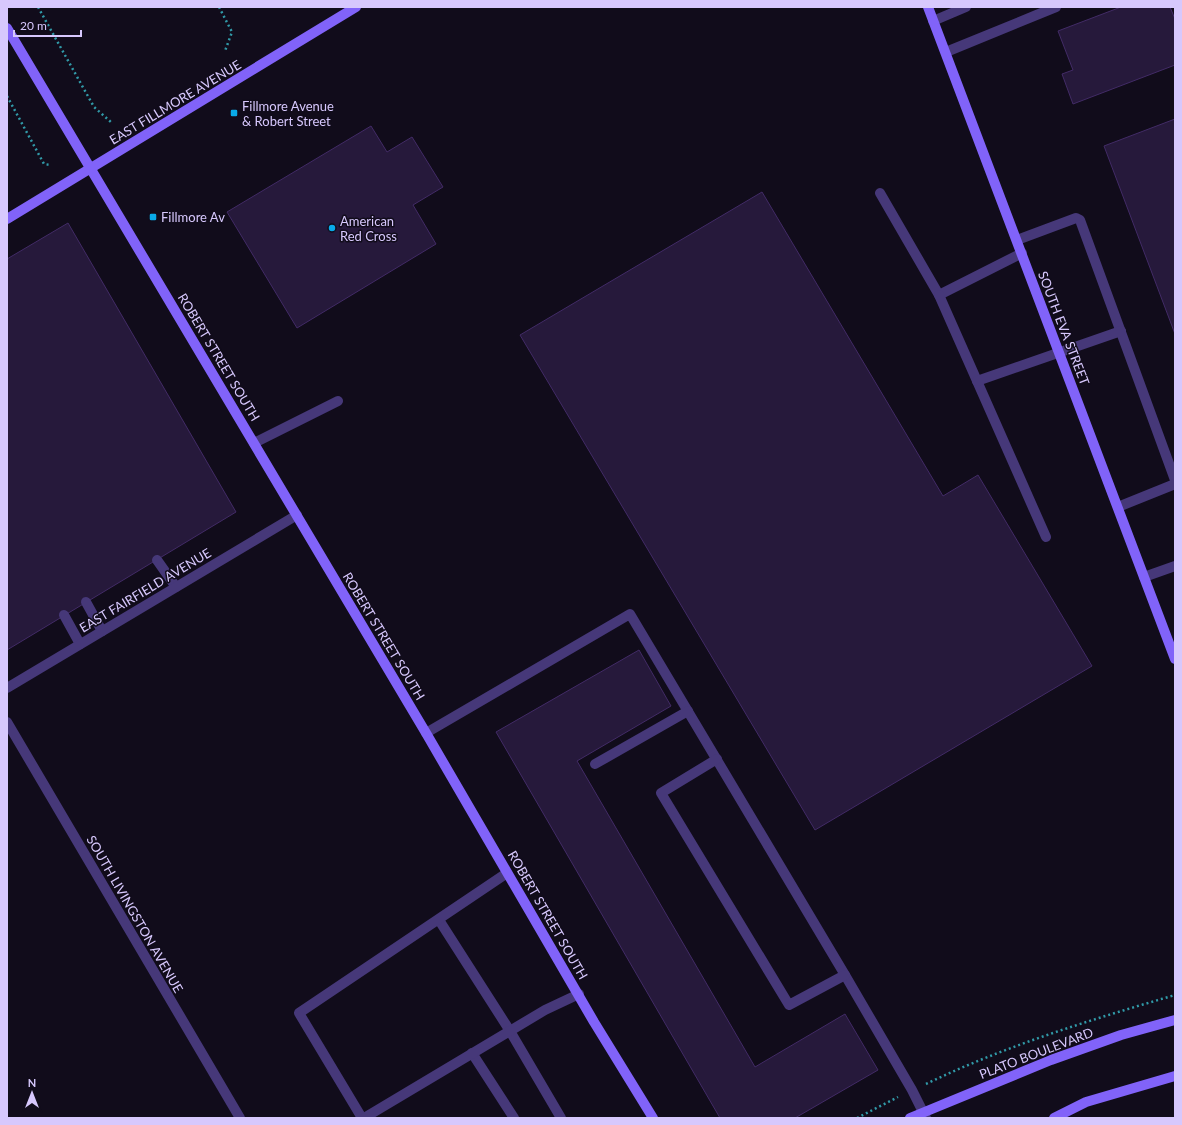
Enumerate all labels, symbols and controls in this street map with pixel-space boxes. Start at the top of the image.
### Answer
scale bar [14,12,81,38]
text: 20 m [20,18,47,33]
street label: EAST FILLMORE AVENUE [106,56,244,148]
place label: Fillmore Avenue & Robert Street [242,98,334,129]
marker: Fillmore Avenue & Robert Street [229,108,239,118]
place label: Fillmore Av [161,209,225,225]
marker: Fillmore Av [148,212,158,222]
place label: American Red Cross [340,213,397,244]
marker: American Red Cross [327,223,337,233]
street label: SOUTH EVA STREET [1035,269,1093,388]
street label: ROBERT STREET SOUTH [175,290,263,424]
street label: EAST FAIRFIELD AVENUE [76,544,214,636]
street label: ROBERT STREET SOUTH [340,569,428,703]
street label: SOUTH LIVINGSTON AVENUE [83,832,187,996]
street label: ROBERT STREET SOUTH [505,848,591,982]
street label: PLATO BOULEVARD [977,1024,1095,1082]
north arrow [12,1073,52,1113]
text: N [28,1076,36,1089]

